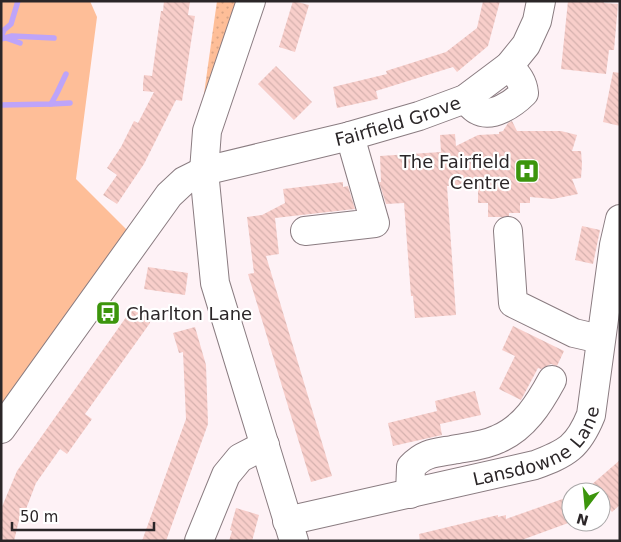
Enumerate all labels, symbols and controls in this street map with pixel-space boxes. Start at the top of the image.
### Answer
street label: Fairfield Grove [333,91,463,150]
place label: The Fairfield Centre [399,151,510,193]
hospital icon: The Fairfield Centre [514,158,540,184]
bus stop icon: Charlton Lane [95,300,121,326]
place label: Charlton Lane [126,303,252,324]
street label: Lansdowne Lane [471,405,603,489]
north arrow [561,482,611,532]
scale bar [12,500,155,532]
text: 50 m [20,508,58,526]
text: N [575,510,590,529]

